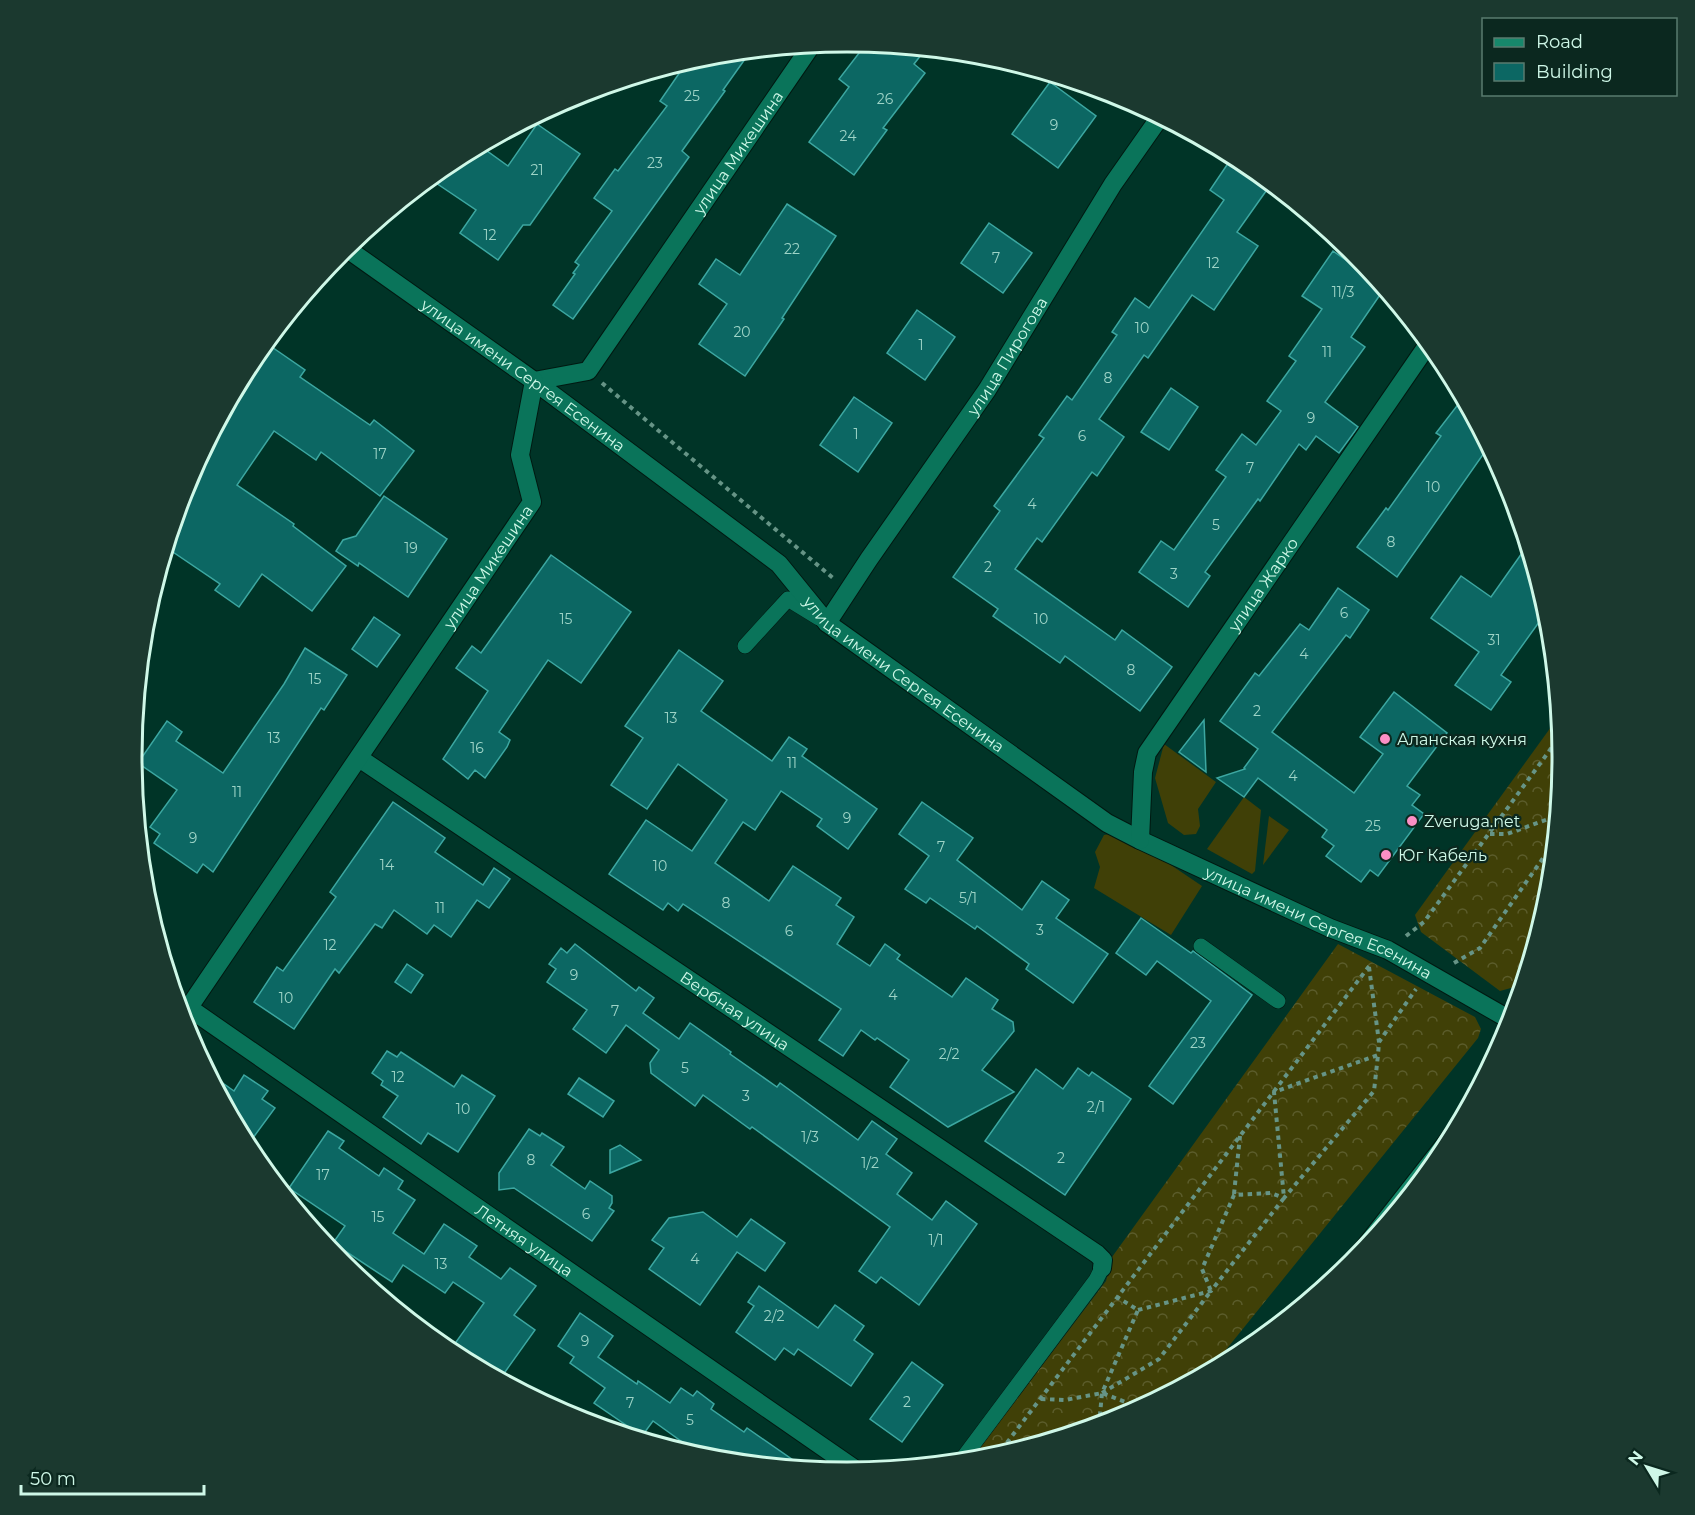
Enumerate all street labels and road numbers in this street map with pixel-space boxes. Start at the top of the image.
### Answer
street label: улица Микешина [688,87,787,219]
street label: улица Пирогова [962,293,1051,420]
street label: улица имени Сергея Есенина [417,294,629,455]
street label: улица Микешина [439,501,537,633]
street label: улица Жарко [1223,534,1302,636]
street label: улица имени Сергея Есенина [799,591,1008,756]
street label: улица имени Сергея Есенина [1201,862,1435,983]
street label: Вербная улица [677,967,793,1054]
street label: Летняя улица [472,1200,577,1281]

